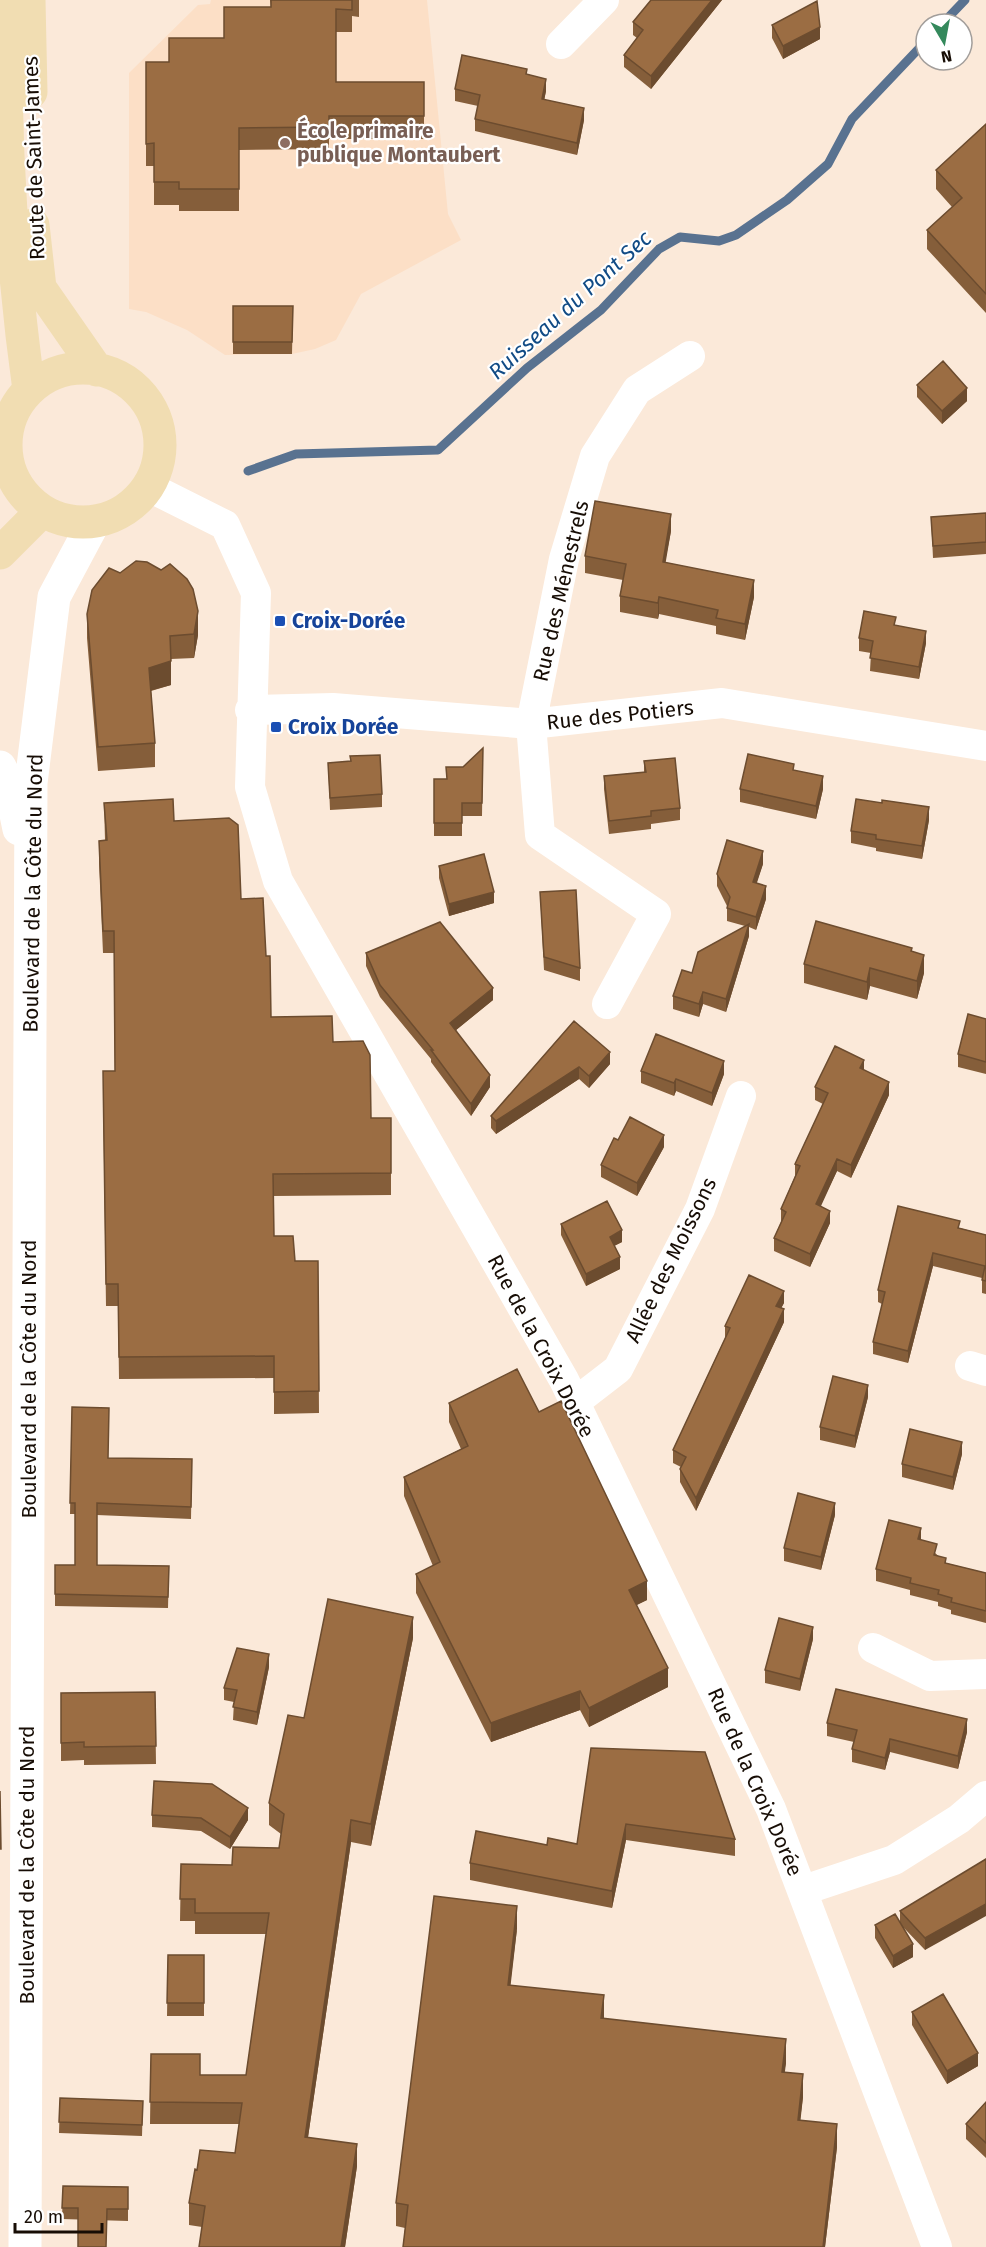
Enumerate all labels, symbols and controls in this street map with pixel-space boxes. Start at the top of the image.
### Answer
north arrow [914,12,974,72]
text: N [940,46,953,67]
street label: Route de Saint-James [17,55,51,260]
place label: École primaire publique Montaubert [297,117,501,168]
marker: École primaire publique Montaubert [278,136,292,150]
water label: Ruisseau du Pont Sec [483,224,658,385]
street label: Rue des Ménestrels [528,498,595,684]
place label: Croix-Dorée [292,608,406,634]
marker: Croix-Dorée [273,614,287,628]
street label: Rue des Potiers [545,694,695,736]
place label: Croix Dorée [288,714,399,740]
marker: Croix Dorée [269,720,283,734]
street label: Boulevard de la Côte du Nord [18,753,48,1033]
street label: Allée des Moissons [620,1173,722,1347]
street label: Boulevard de la Côte du Nord [16,1239,42,1519]
street label: Rue de la Croix Dorée [482,1250,600,1442]
street label: Rue de la Croix Dorée [702,1684,808,1880]
street label: Boulevard de la Côte du Nord [14,1725,40,2005]
scale bar [15,2196,102,2234]
text: 20 m [24,2206,63,2228]

